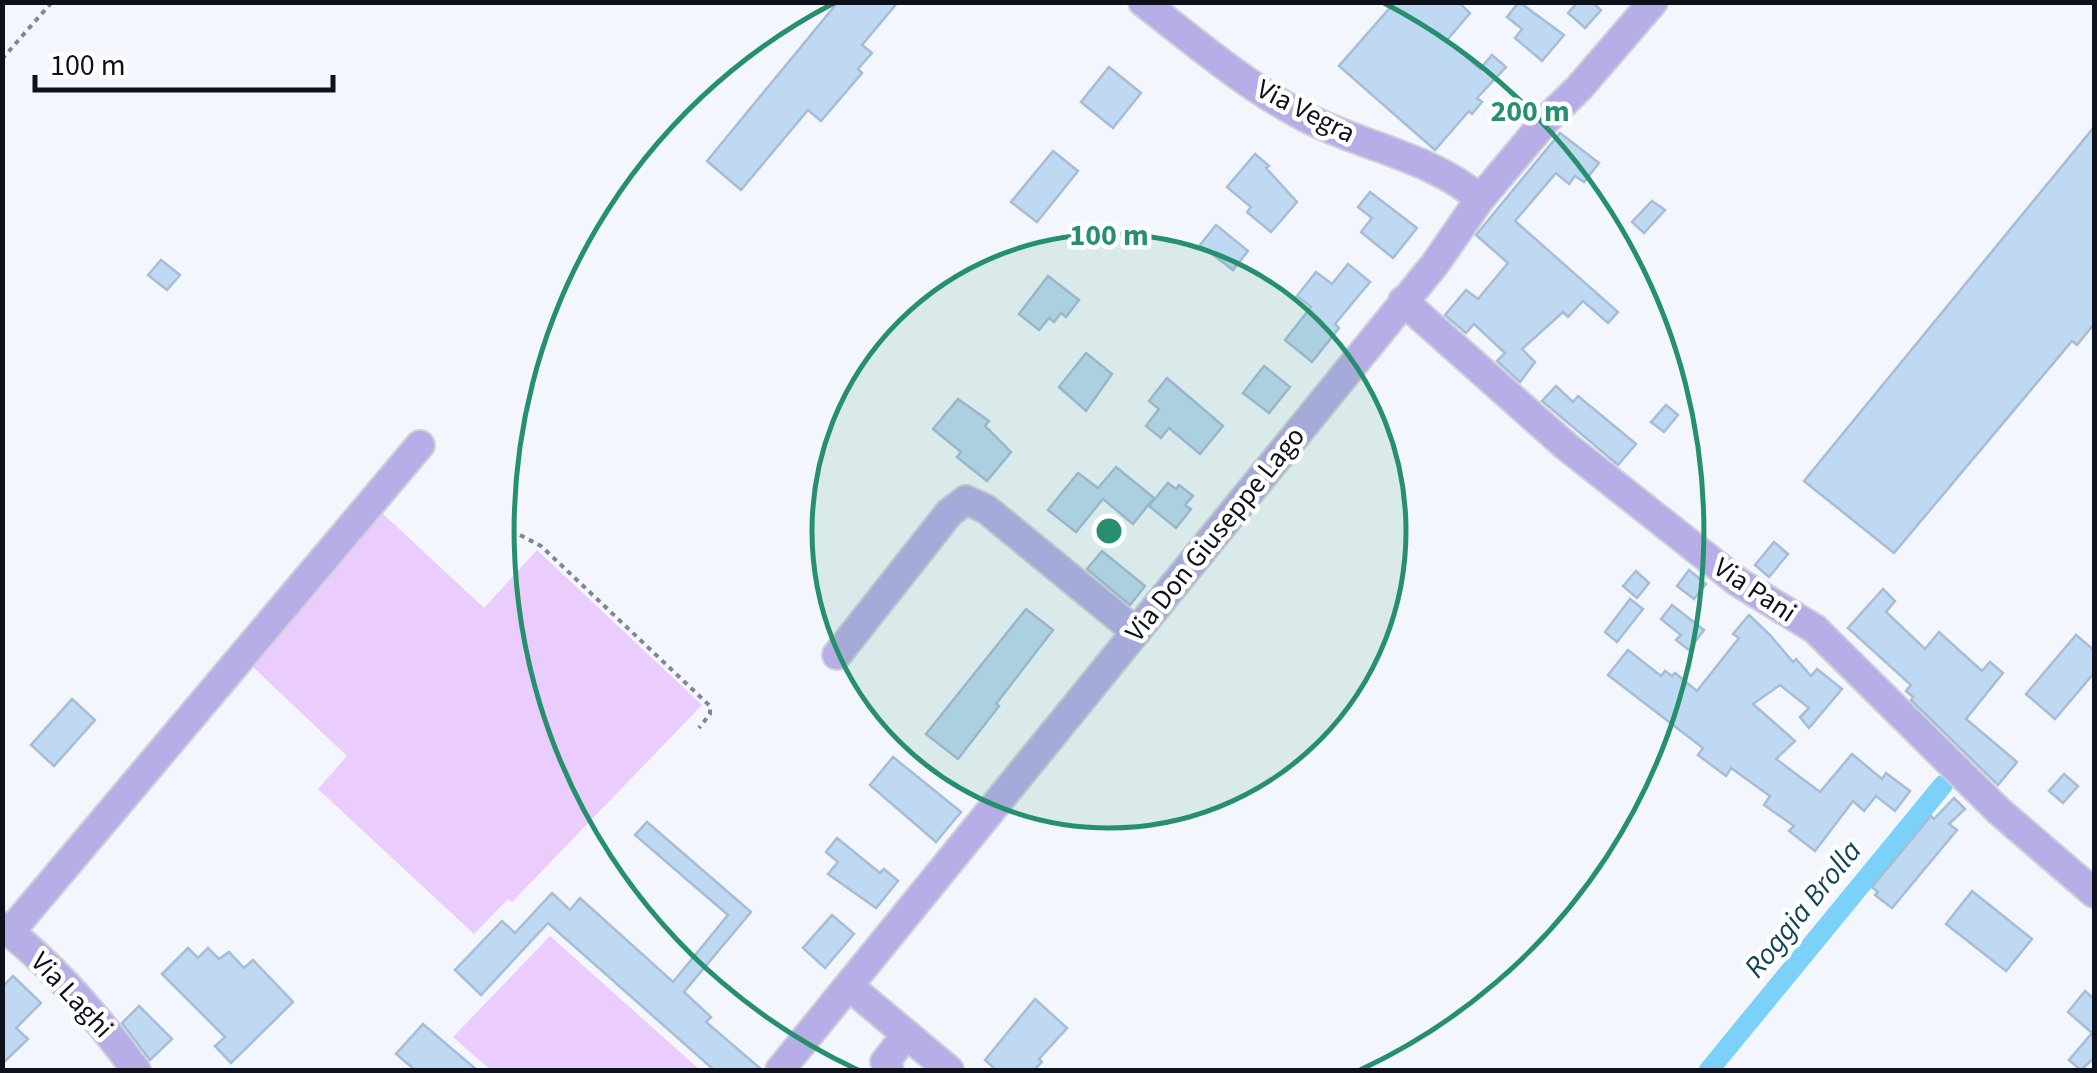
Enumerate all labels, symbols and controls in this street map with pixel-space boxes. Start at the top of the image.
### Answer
scale bar [35,30,332,92]
text: 100 m [50,44,126,87]
street label: Via Vegra [1250,69,1362,153]
text: 200 m [1490,90,1570,133]
text: 100 m [1069,214,1149,257]
street label: Via Don Giuseppe Lago [1116,418,1314,650]
centre of rings [1091,513,1127,549]
street label: Via Pani [1706,548,1804,632]
water label: Roggia Brolla [1734,831,1872,987]
street label: Via Laghi [22,943,122,1047]

